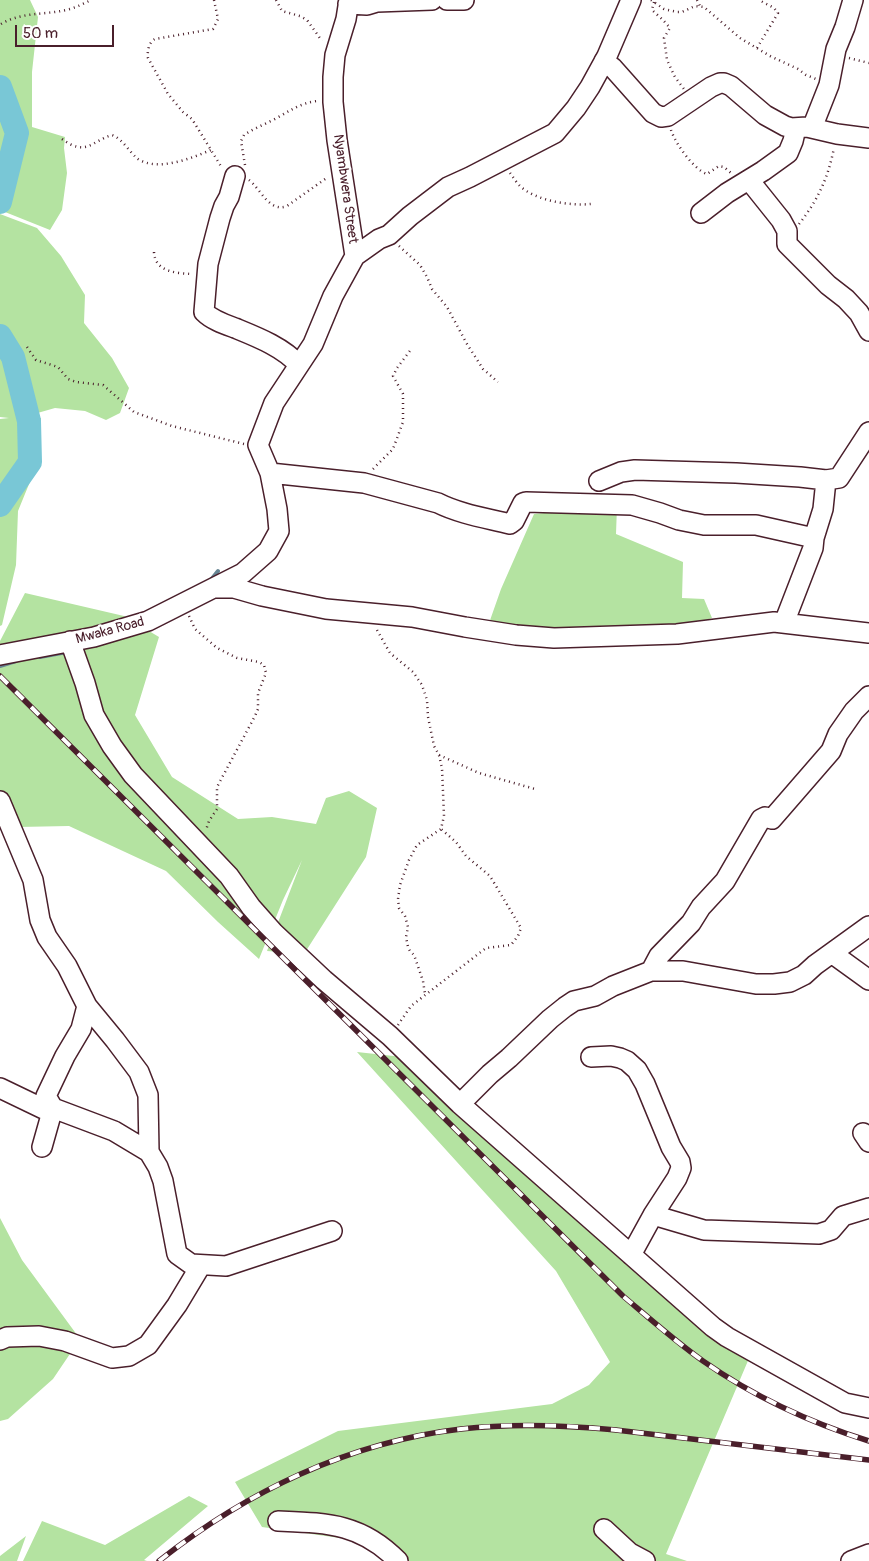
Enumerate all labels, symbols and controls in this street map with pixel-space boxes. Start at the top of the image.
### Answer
scale bar [18,15,116,47]
text: 50 m [23,24,58,43]
street label: Nyambwera Street [329,133,361,245]
street label: Mwaka Road [74,614,146,648]

